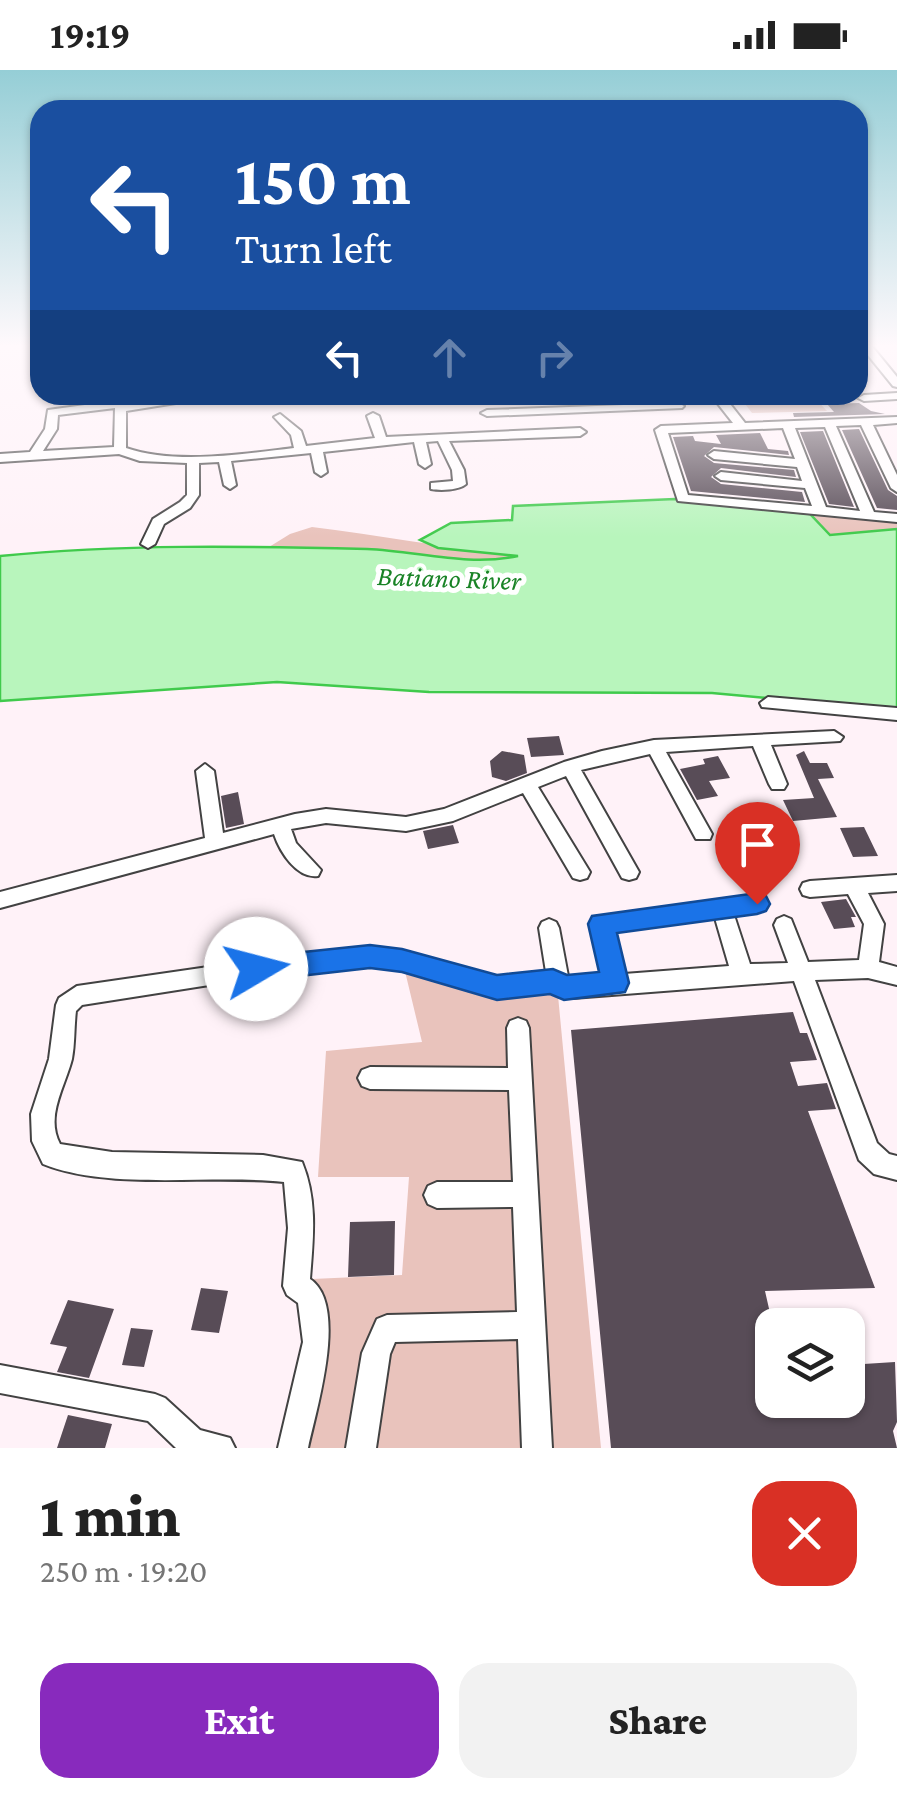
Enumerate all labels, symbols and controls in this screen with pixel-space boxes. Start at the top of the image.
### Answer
text: 19:19 [50,14,131,56]
icon: left [70,140,200,270]
text: 150 m [235,141,411,219]
text: Turn left [235,223,392,273]
icon: left [317,330,372,385]
icon: ahead [422,330,477,385]
icon: right [527,330,582,385]
water label: Batiano River [377,560,523,596]
pin [715,802,800,905]
icon: arrive [730,817,785,872]
position arrow [204,917,308,1021]
map controls [755,1308,865,1418]
button: layers [755,1308,865,1418]
button: close [752,1481,857,1586]
text: 1 min [40,1482,180,1549]
text: 250 m · 19:20 [40,1553,207,1589]
button: Exit [40,1663,439,1778]
button: Share [459,1663,857,1778]

